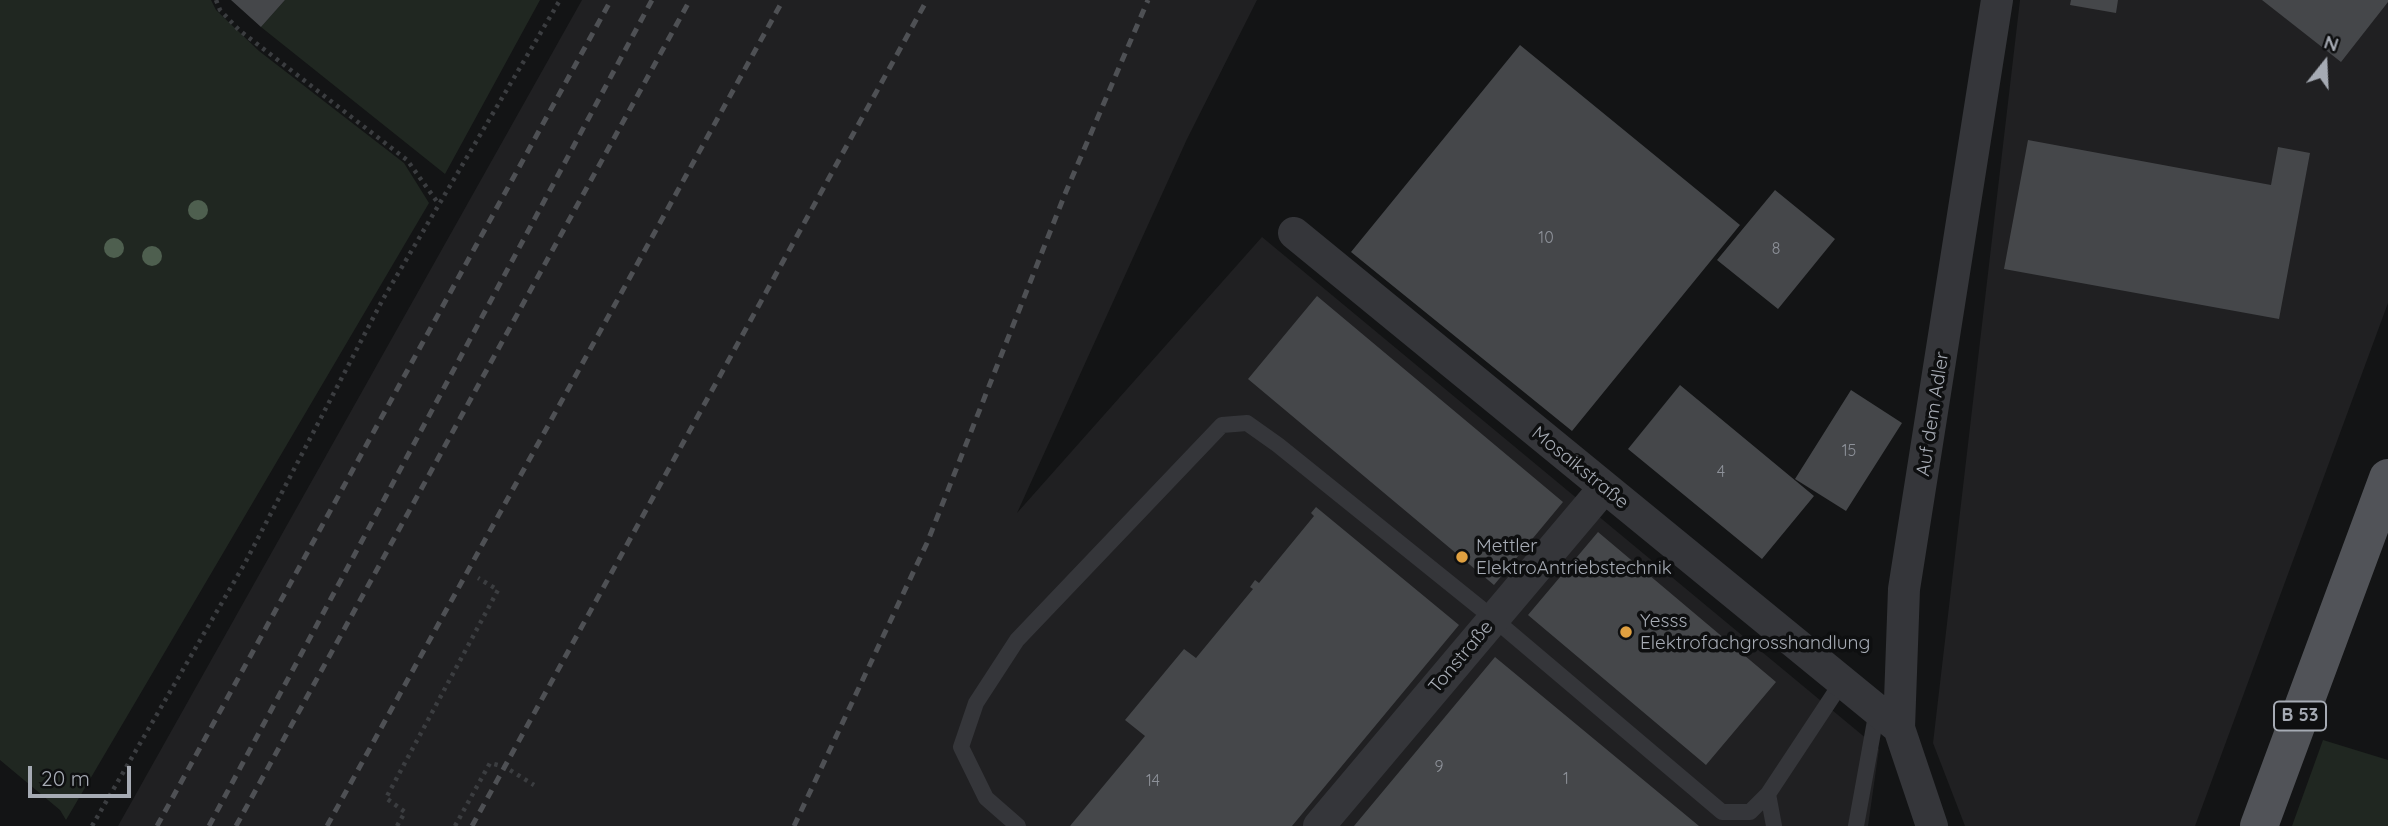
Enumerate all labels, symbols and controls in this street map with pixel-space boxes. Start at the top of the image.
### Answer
north arrow [2290,28,2360,98]
text: N [2321,29,2342,57]
house number: 10 [1538,228,1554,248]
house number: 8 [1772,239,1780,259]
street label: Auf dem Adler [1912,350,1954,478]
street label: Mosaikstraße [1527,422,1633,514]
house number: 15 [1842,441,1856,461]
house number: 4 [1717,462,1725,482]
place label: Mettler ElektroAntriebstechnik [1476,535,1672,579]
marker: Mettler ElektroAntriebstechnik [1454,549,1470,565]
place label: Yesss Elektrofachgrosshandlung [1640,610,1870,654]
street label: Tonstraße [1424,616,1498,698]
marker: Yesss Elektrofachgrosshandlung [1618,624,1634,640]
road number: B 53 [2274,702,2326,730]
scale bar [32,752,135,796]
house number: 9 [1435,757,1443,777]
text: 20 m [41,765,90,791]
house number: 1 [1563,769,1569,789]
house number: 14 [1146,771,1160,791]

